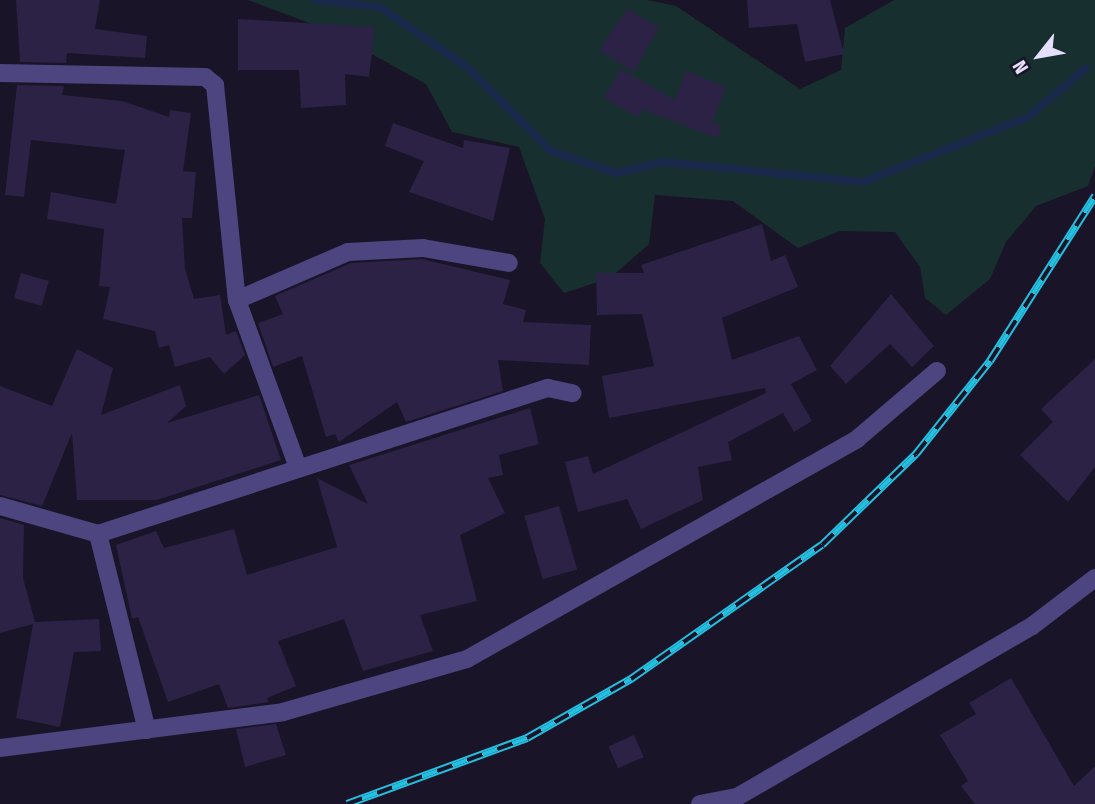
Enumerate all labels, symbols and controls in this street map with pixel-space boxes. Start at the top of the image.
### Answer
north arrow [1004,21,1074,91]
text: N [1008,56,1033,78]

